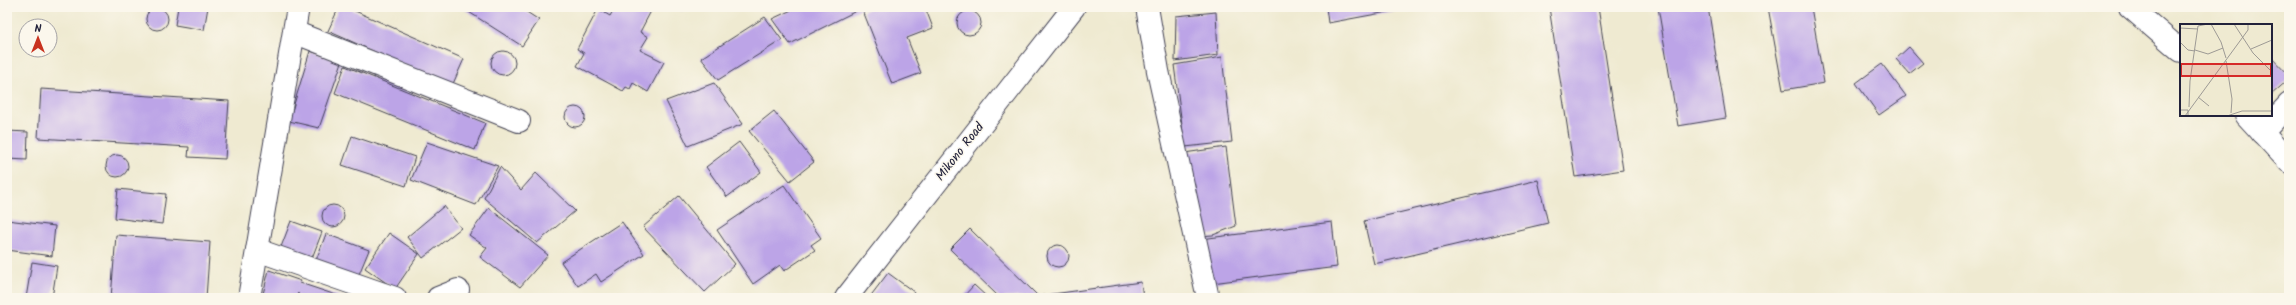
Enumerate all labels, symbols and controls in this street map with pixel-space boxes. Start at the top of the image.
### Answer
north arrow [18,18,58,58]
text: N [35,20,42,38]
inset map [2180,24,2272,116]
street label: Mikono Road [930,118,990,186]

